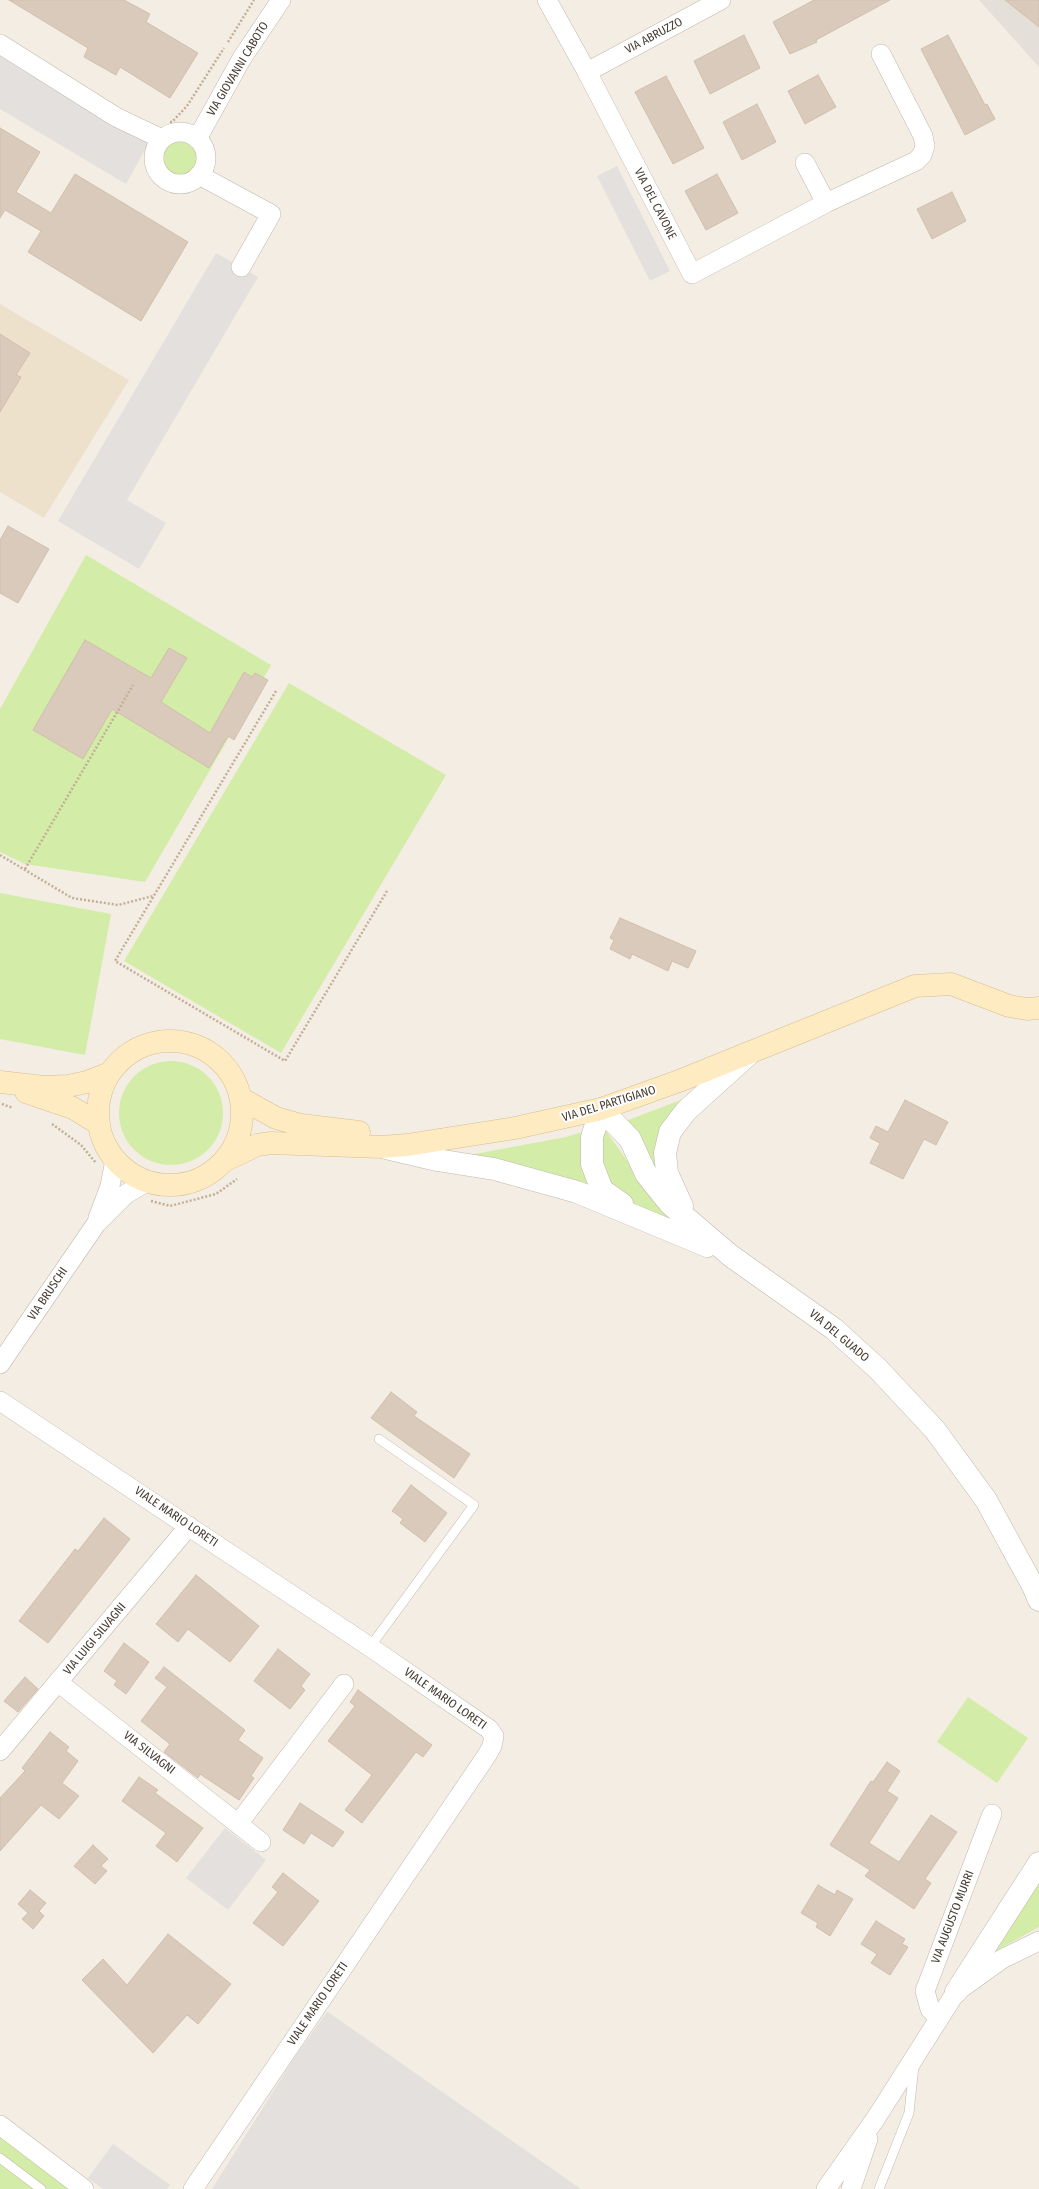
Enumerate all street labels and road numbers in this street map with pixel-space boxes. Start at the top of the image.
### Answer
street label: VIA ABRUZZO [623,15,685,57]
street label: VIA GIOVANNI CABOTO [204,19,272,119]
street label: VIA DEL CAVONE [631,166,679,242]
street label: VIA DEL PARTIGIANO [560,1083,658,1125]
street label: VIA BRUSCHI [25,1265,71,1323]
street label: VIA DEL GUADO [806,1307,872,1365]
street label: VIALE MARIO LORETI [132,1484,220,1550]
street label: VIA LUIGI SILVAGNI [61,1600,129,1678]
street label: VIALE MARIO LORETI [401,1665,489,1733]
street label: VIA SILVAGNI [120,1728,178,1778]
street label: VIA AUGUSTO MURRI [929,1868,977,1966]
street label: VIALE MARIO LORETI [285,1960,351,2048]

